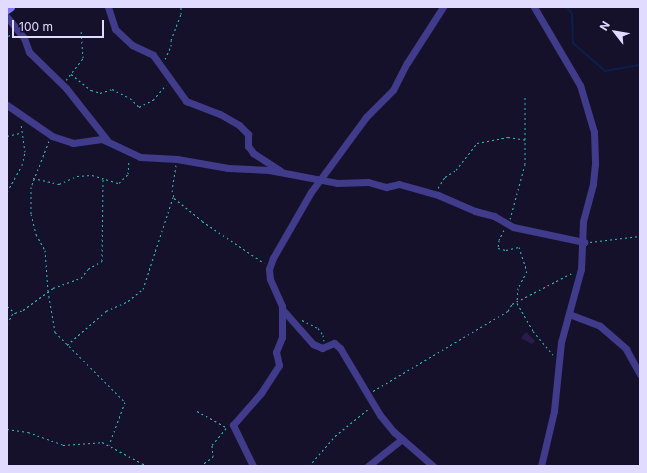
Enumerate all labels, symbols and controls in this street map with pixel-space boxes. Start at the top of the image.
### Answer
scale bar [14,12,106,38]
north arrow [595,12,635,52]
text: 100 m [19,19,53,34]
text: N [597,19,613,33]

